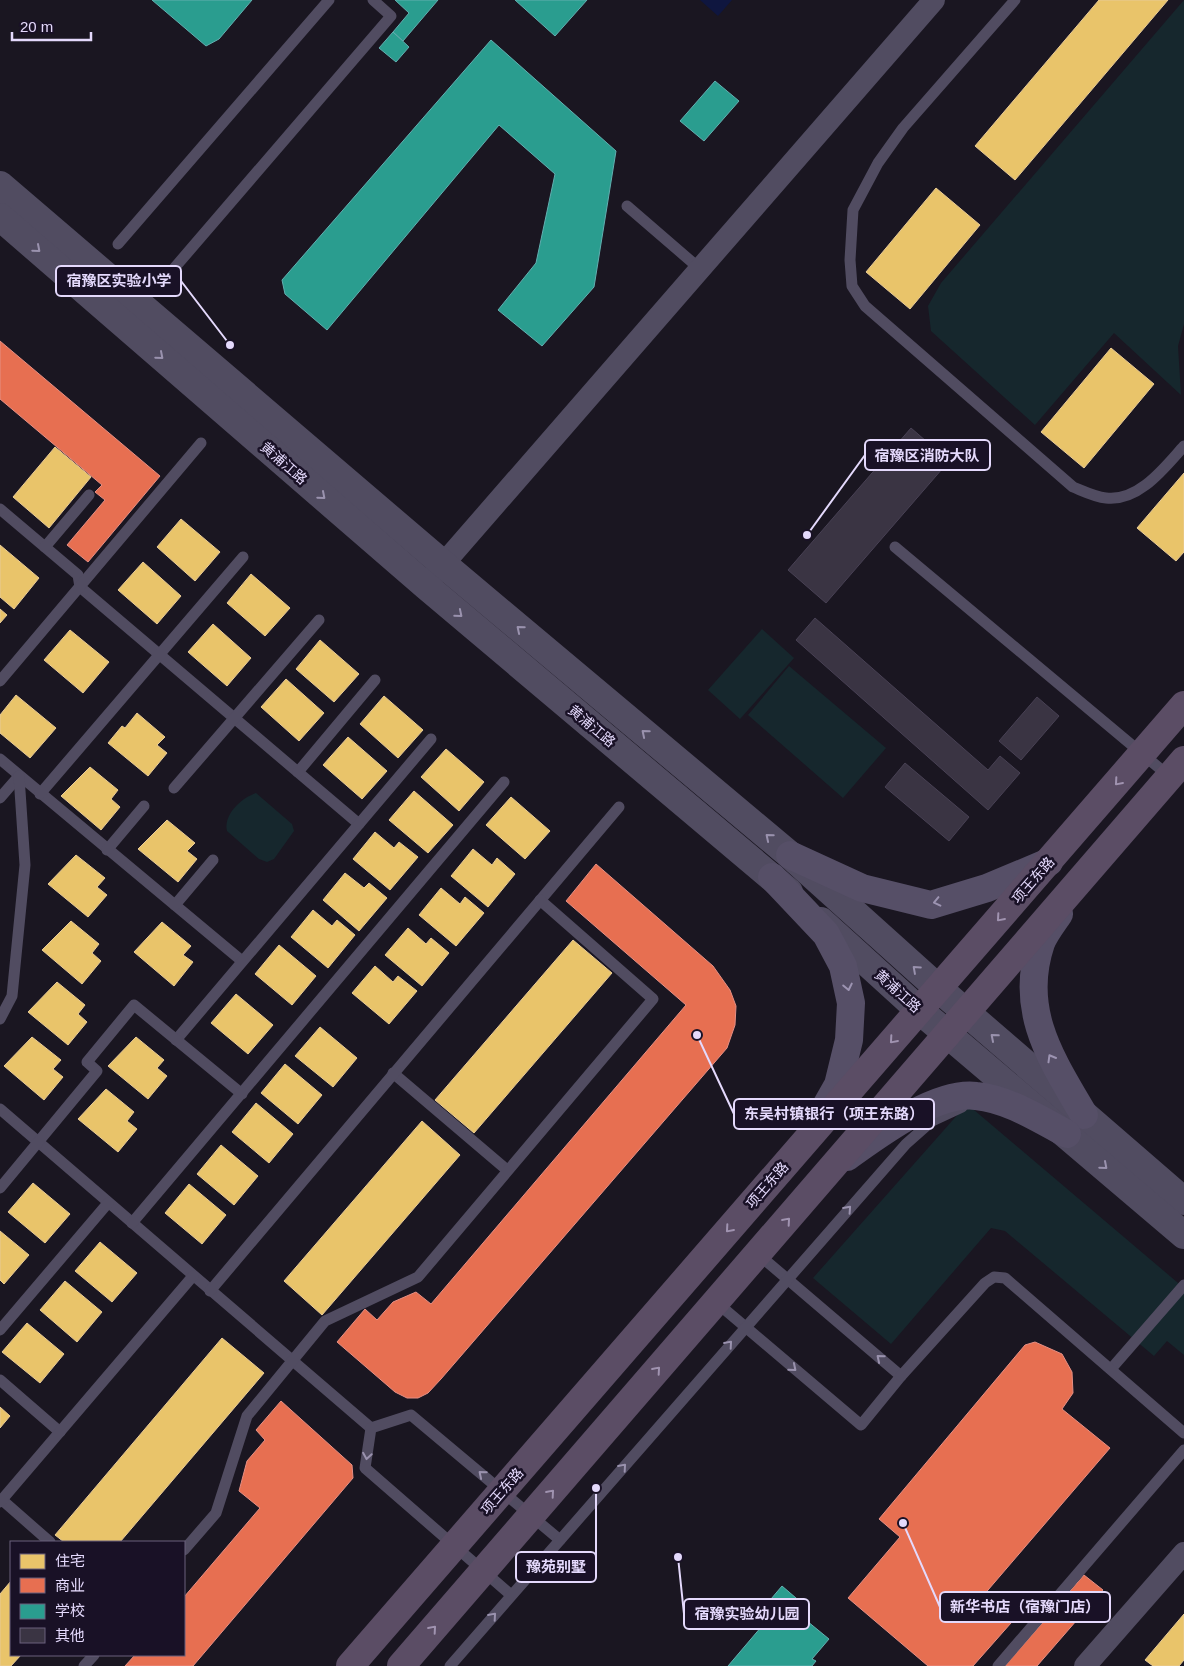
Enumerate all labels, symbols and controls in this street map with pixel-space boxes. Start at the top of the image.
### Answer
scale bar [12,10,91,42]
text: 20 m [20,18,53,35]
one-way arrow [31,244,40,253]
callout: 宿豫区实验小学 [56,266,181,296]
text: 宿豫区实验小学 [66,272,172,289]
one-way arrow [154,350,163,359]
street label: 黄浦江路 [258,439,310,487]
callout: 宿豫区消防大队 [865,440,990,470]
text: 宿豫区消防大队 [874,447,980,464]
one-way arrow [317,491,326,500]
one-way arrow [453,608,462,617]
one-way arrow [517,626,526,634]
street label: 黄浦江路 [565,702,619,750]
one-way arrow [641,729,650,738]
one-way arrow [1115,776,1124,785]
one-way arrow [766,835,775,843]
street label: 项王东路 [1009,854,1057,906]
one-way arrow [933,896,942,907]
one-way arrow [997,913,1006,922]
street label: 黄浦江路 [872,966,924,1016]
one-way arrow [913,966,922,975]
one-way arrow [842,982,852,991]
one-way arrow [991,1034,1000,1043]
one-way arrow [890,1035,899,1044]
one-way arrow [1047,1054,1057,1063]
callout: 东吴村镇银行（项王东路） [734,1099,934,1129]
text: 东吴村镇银行（项王东路） [744,1105,924,1122]
street label: 项王东路 [743,1159,791,1211]
one-way arrow [1098,1160,1107,1169]
one-way arrow [842,1205,851,1214]
one-way arrow [781,1217,790,1226]
one-way arrow [726,1223,735,1232]
one-way arrow [723,1340,732,1349]
one-way arrow [877,1355,886,1363]
one-way arrow [788,1362,797,1371]
one-way arrow [652,1367,660,1376]
one-way arrow [362,1452,373,1460]
one-way arrow [617,1463,626,1472]
street label: 项王东路 [478,1465,526,1517]
one-way arrow [479,1472,488,1480]
one-way arrow [545,1490,554,1499]
legend [10,1541,185,1656]
text: 住宅 [55,1552,85,1569]
callout: 豫苑别墅 [516,1552,596,1582]
text: 豫苑别墅 [526,1558,586,1575]
text: 商业 [55,1577,85,1594]
callout: 新华书店（宿豫门店） [940,1592,1110,1622]
text: 新华书店（宿豫门店） [950,1598,1100,1615]
callout: 宿豫实验幼儿园 [684,1599,809,1629]
text: 学校 [55,1602,85,1619]
text: 宿豫实验幼儿园 [694,1605,800,1622]
one-way arrow [488,1613,496,1622]
one-way arrow [428,1626,437,1635]
text: 其他 [55,1627,85,1644]

